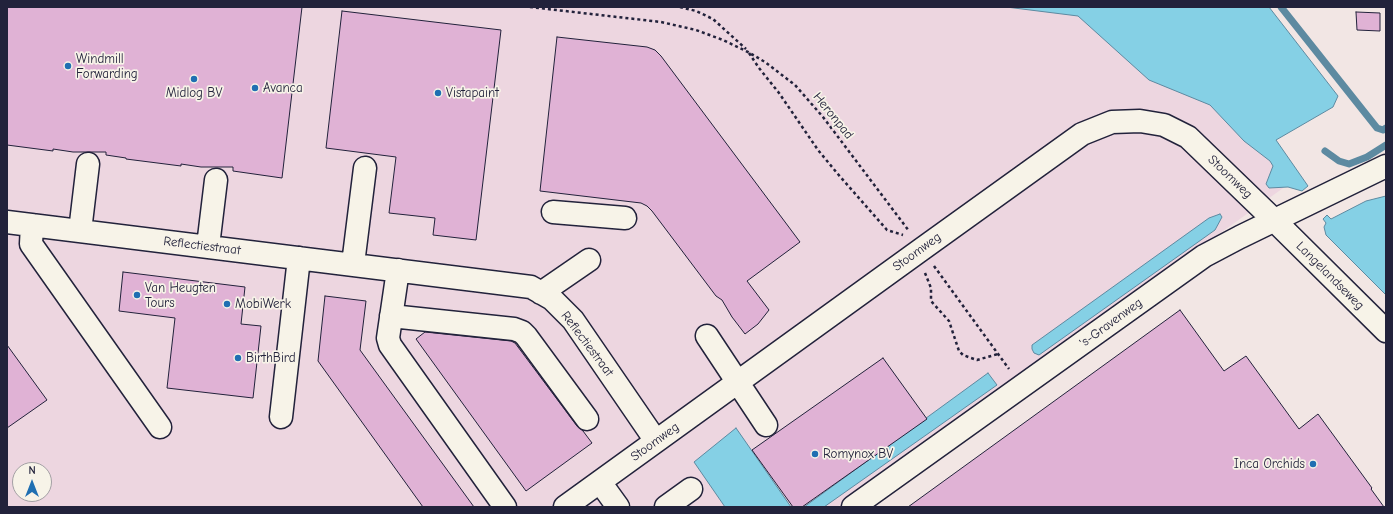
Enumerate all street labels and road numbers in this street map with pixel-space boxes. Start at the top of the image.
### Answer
street label: Heronpad [810,90,856,142]
street label: Stoomweg [1204,152,1256,202]
street label: Stoomweg [890,229,944,275]
street label: Reflectiestraat [162,234,242,258]
street label: Langelandseweg [1293,239,1367,313]
street label: 's-Gravenweg [1077,295,1145,351]
street label: Reflectiestraat [557,308,617,380]
street label: Stoomweg [628,419,682,465]

